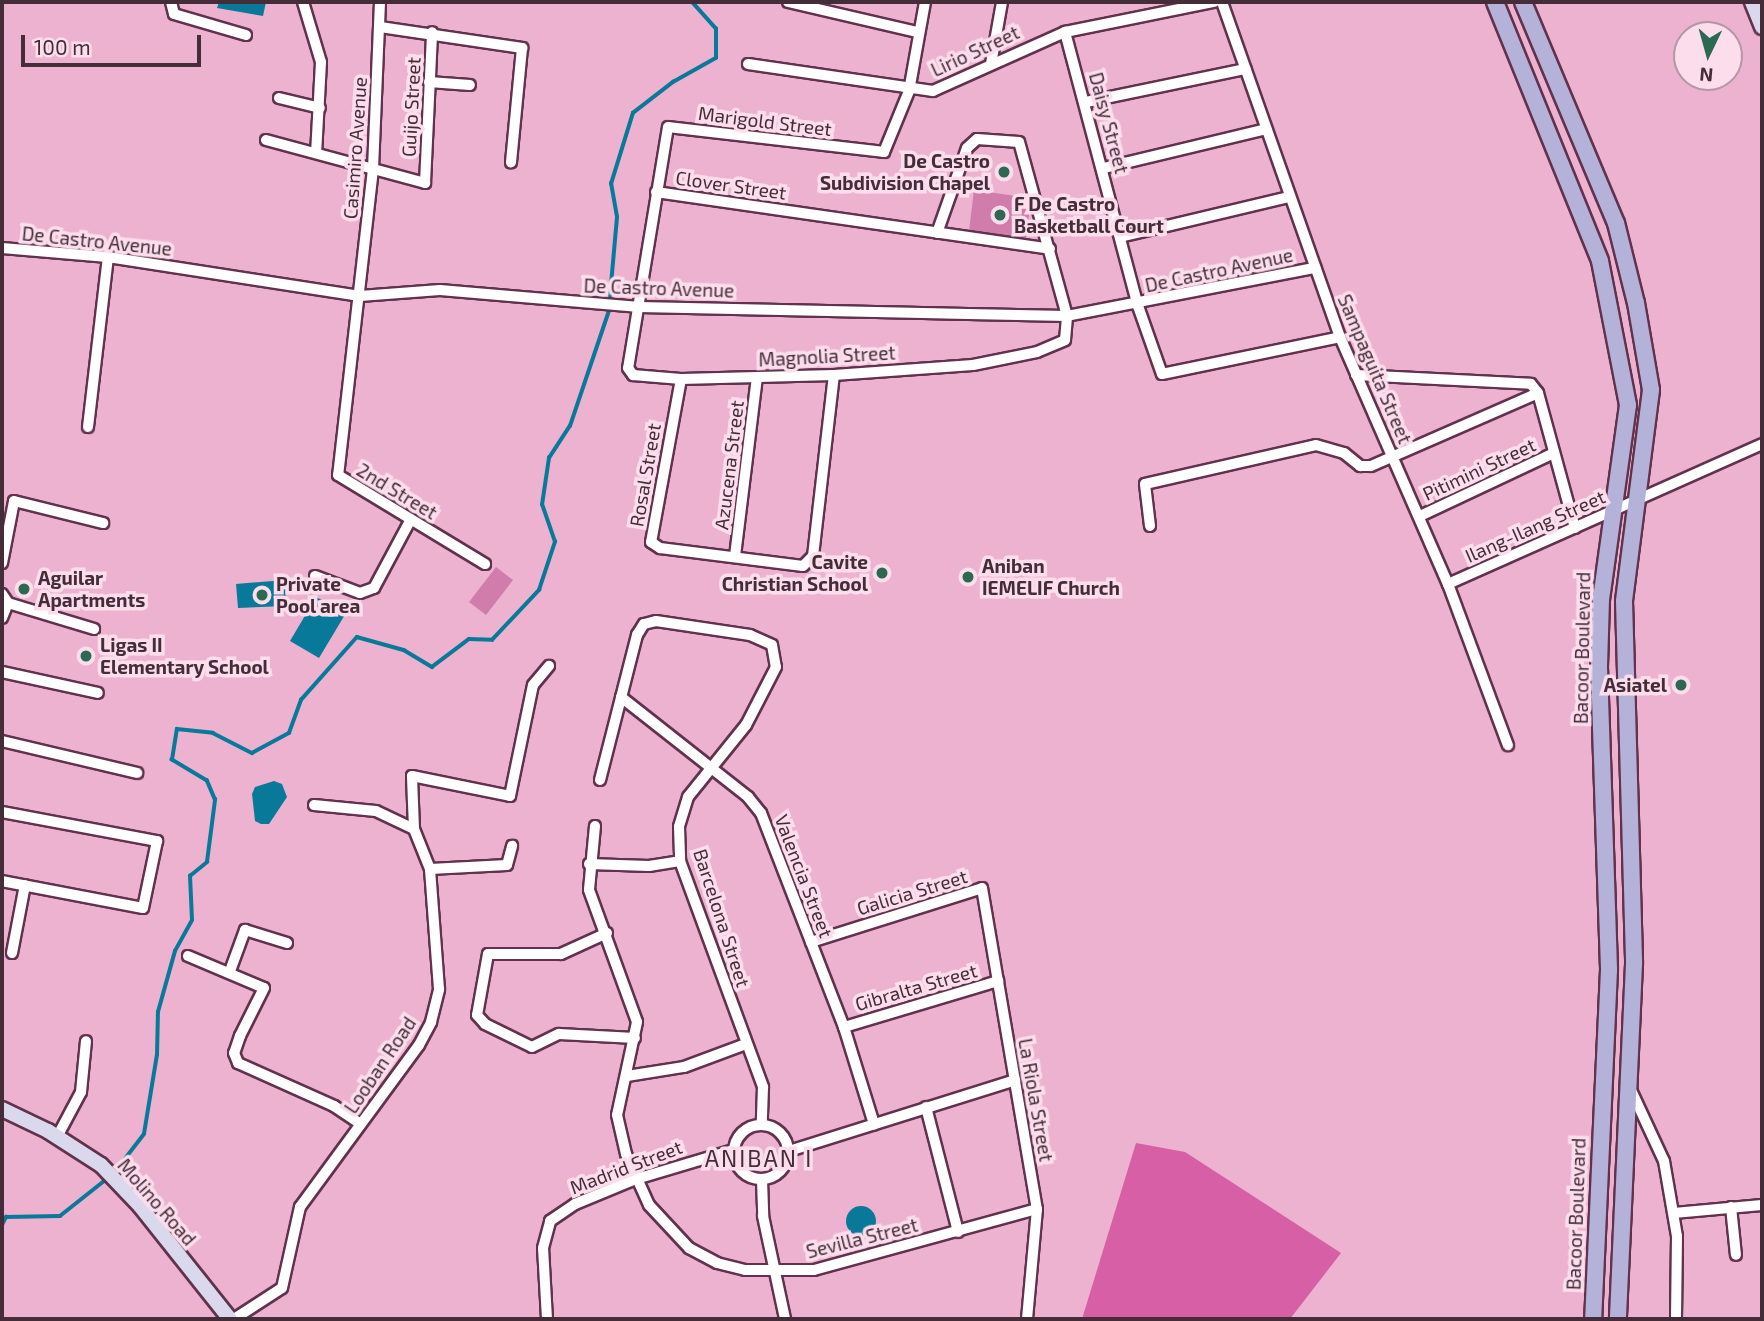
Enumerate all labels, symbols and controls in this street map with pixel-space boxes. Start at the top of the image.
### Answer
scale bar [24,21,205,65]
street label: Lirio Street [927,21,1023,81]
north arrow [1673,21,1743,91]
text: 100 m [34,34,91,59]
street label: Guijo Street [397,56,425,158]
text: N [1698,63,1714,87]
street label: Daisy Street [1084,70,1134,176]
street label: Casimiro Avenue [339,76,371,220]
street label: Marigold Street [697,102,833,140]
place label: De Castro Subdivision Chapel [820,150,990,194]
marker: De Castro Subdivision Chapel [996,164,1012,180]
street label: Clover Street [674,166,788,204]
place label: F De Castro Basketball Court [1014,193,1164,237]
marker: F De Castro Basketball Court [992,207,1008,223]
street label: De Castro Avenue [21,222,173,260]
street label: De Castro Avenue [1143,243,1295,297]
street label: De Castro Avenue [583,274,735,302]
street label: Sampaguita Street [1333,291,1417,447]
street label: Magnolia Street [758,341,896,371]
street label: Azucena Street [710,399,748,531]
street label: Rosal Street [625,421,665,529]
street label: Pitimini Street [1419,433,1539,505]
street label: 2nd Street [353,458,441,524]
street label: Ilang-Ilang Street [1461,485,1609,567]
place label: Cavite Christian School [722,551,868,595]
place label: Aniban IEMELIF Church [982,555,1120,599]
marker: Cavite Christian School [874,565,890,581]
place label: Aguilar Apartments [38,567,145,611]
marker: Aniban IEMELIF Church [960,569,976,585]
street label: Bacoor Boulevard [1569,571,1595,725]
place label: Private Pool area [276,573,361,617]
marker: Aguilar Apartments [16,581,32,597]
marker: Private Pool area [254,587,270,603]
place label: Ligas II Elementary School [100,634,269,678]
marker: Ligas II Elementary School [78,648,94,664]
place label: Asiatel [1604,674,1667,696]
marker: Asiatel [1673,677,1689,693]
street label: Valencia Street [770,811,838,941]
street label: Barcelona Street [689,846,755,990]
street label: Galicia Street [854,864,970,920]
street label: Gibralta Street [852,959,980,1015]
street label: Looban Road [339,1012,421,1118]
street label: La Riola Street [1014,1037,1058,1163]
street label: Madrid Street [567,1135,685,1199]
street label: Bacoor Boulevard [1562,1137,1590,1291]
district label: ANIBAN I [706,1144,812,1172]
street label: Molino Road [113,1154,201,1250]
street label: Sevilla Street [804,1213,920,1263]

